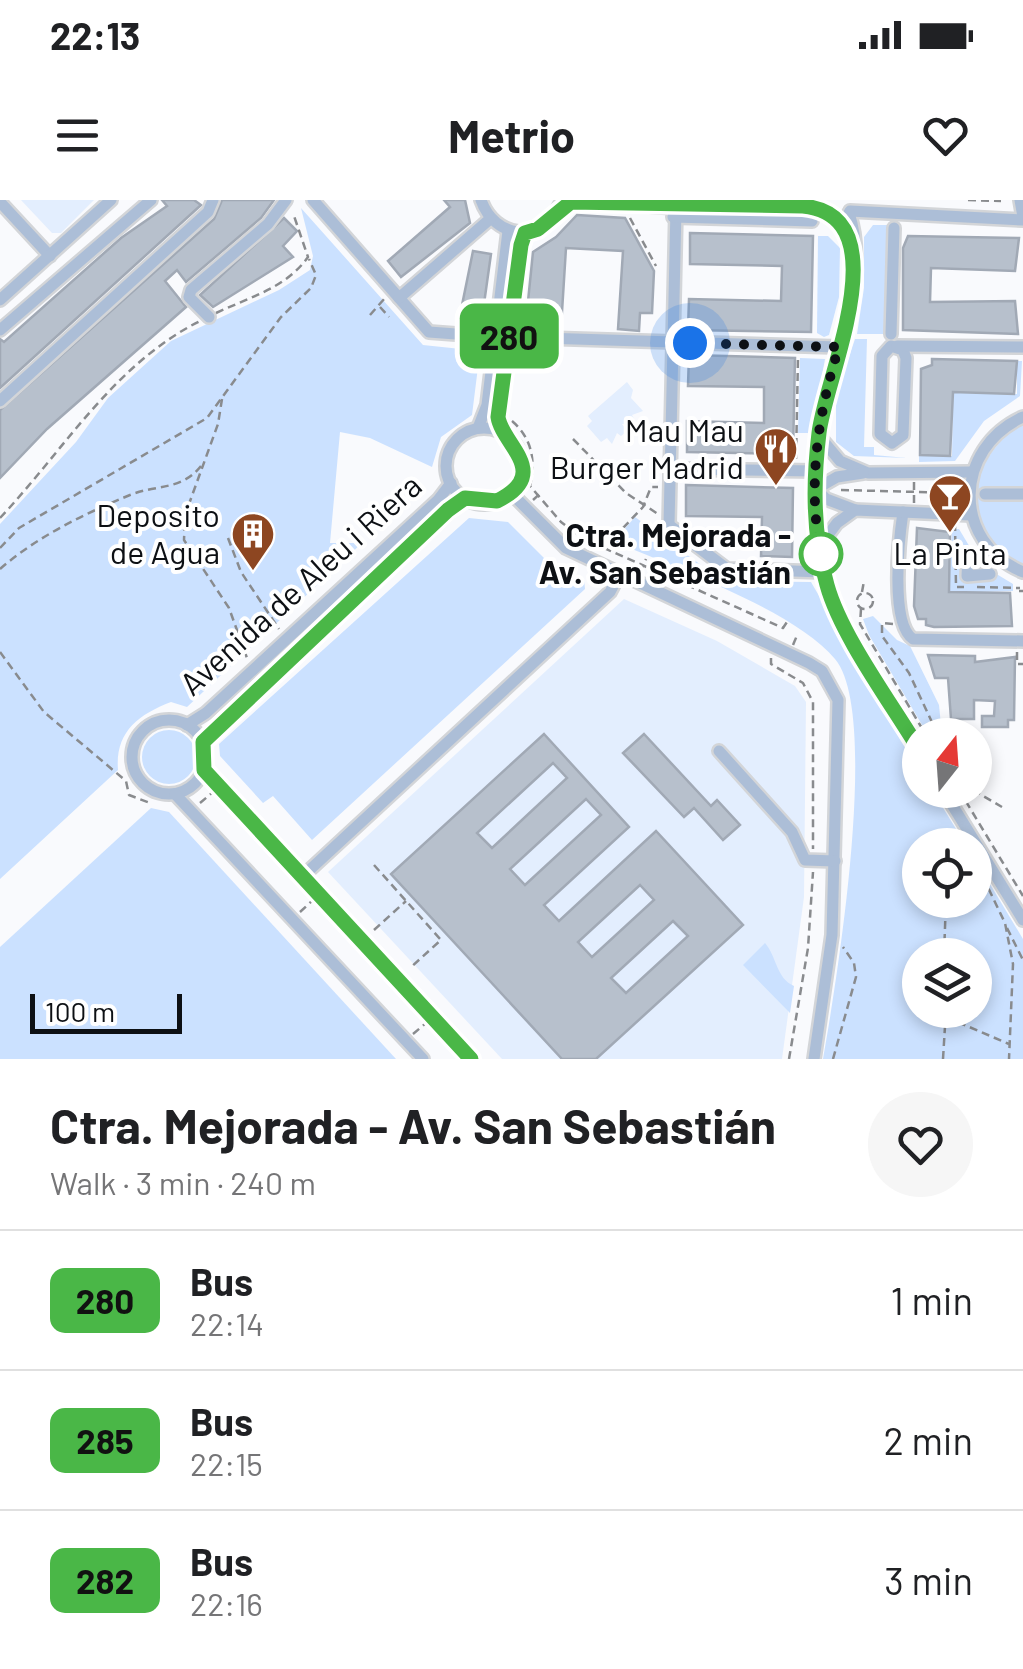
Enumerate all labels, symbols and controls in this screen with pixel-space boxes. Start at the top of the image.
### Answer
text: 22:13 [50,12,140,58]
icon: menu [50,108,105,163]
text: Metrio [448,108,575,162]
icon: heart [918,108,973,163]
line badge: 280 [452,304,566,368]
text: 280 [480,315,538,357]
your location [665,318,715,368]
place label: Mau Mau Burger Madrid [550,410,744,485]
restaurant icon: Mau Mau Burger Madrid [753,426,799,487]
street label: Avenida de Aleu i Riera [171,465,428,702]
bar icon: La Pinta [927,473,973,534]
place label: Deposito de Agua [96,495,220,570]
building icon: Deposito de Agua [230,511,276,572]
place label: Ctra. Mejorada - Av. San Sebastián [539,515,791,590]
marker: Ctra. Mejorada - Av. San Sebastián [800,533,842,575]
place label: La Pinta [893,533,1007,571]
north arrow [902,718,992,808]
map controls [902,718,992,1028]
button: locate [902,828,992,918]
button: layers [902,938,992,1028]
scale bar [30,989,182,1034]
text: 100 m [45,994,115,1028]
button: heart [868,1092,973,1197]
text: Ctra. Mejorada - Av. San Sebastián [50,1096,776,1154]
text: Walk · 3 min · 240 m [50,1163,316,1201]
text: Bus [190,1258,253,1304]
text: 1 min [891,1277,973,1323]
text: 280 [76,1279,134,1321]
text: 22:14 [190,1304,264,1342]
text: Bus [190,1398,253,1444]
text: 2 min [883,1417,973,1463]
text: 285 [76,1419,134,1461]
text: 22:15 [190,1444,263,1482]
text: Bus [190,1538,253,1584]
text: 3 min [884,1557,973,1603]
text: 282 [76,1559,134,1601]
text: 22:16 [190,1584,263,1622]

